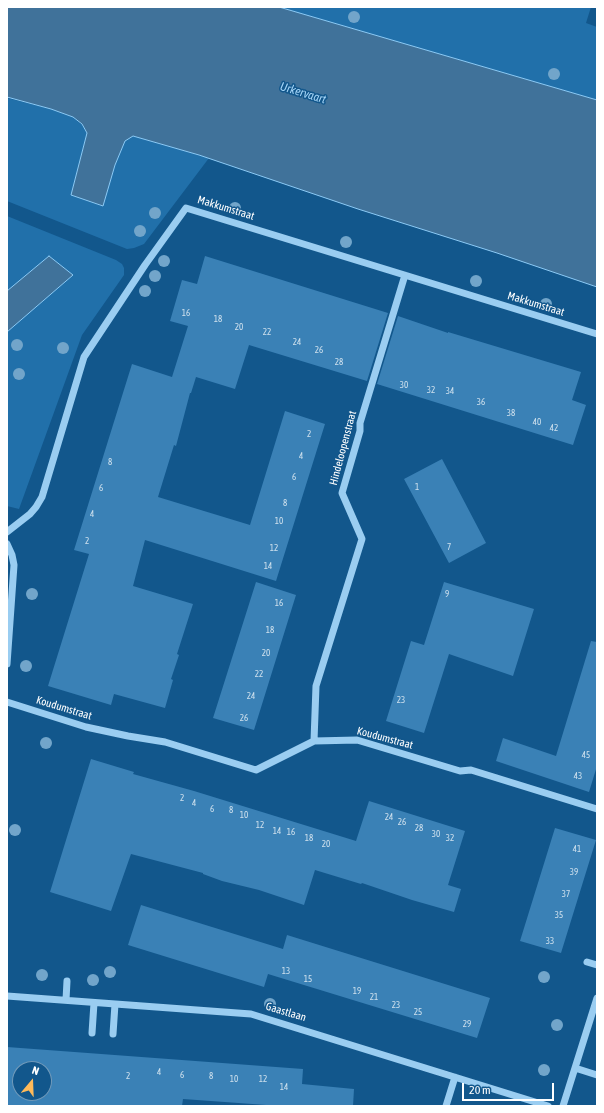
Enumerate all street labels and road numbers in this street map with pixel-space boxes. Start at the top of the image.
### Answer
street label: Makkumstraat [196,193,256,223]
street label: Makkumstraat [506,289,566,319]
street label: Hindeloopenstraat [327,409,359,487]
street label: Koudumstraat [35,693,93,723]
street label: Koudumstraat [355,724,415,752]
street label: Gaastlaan [264,1000,308,1024]

